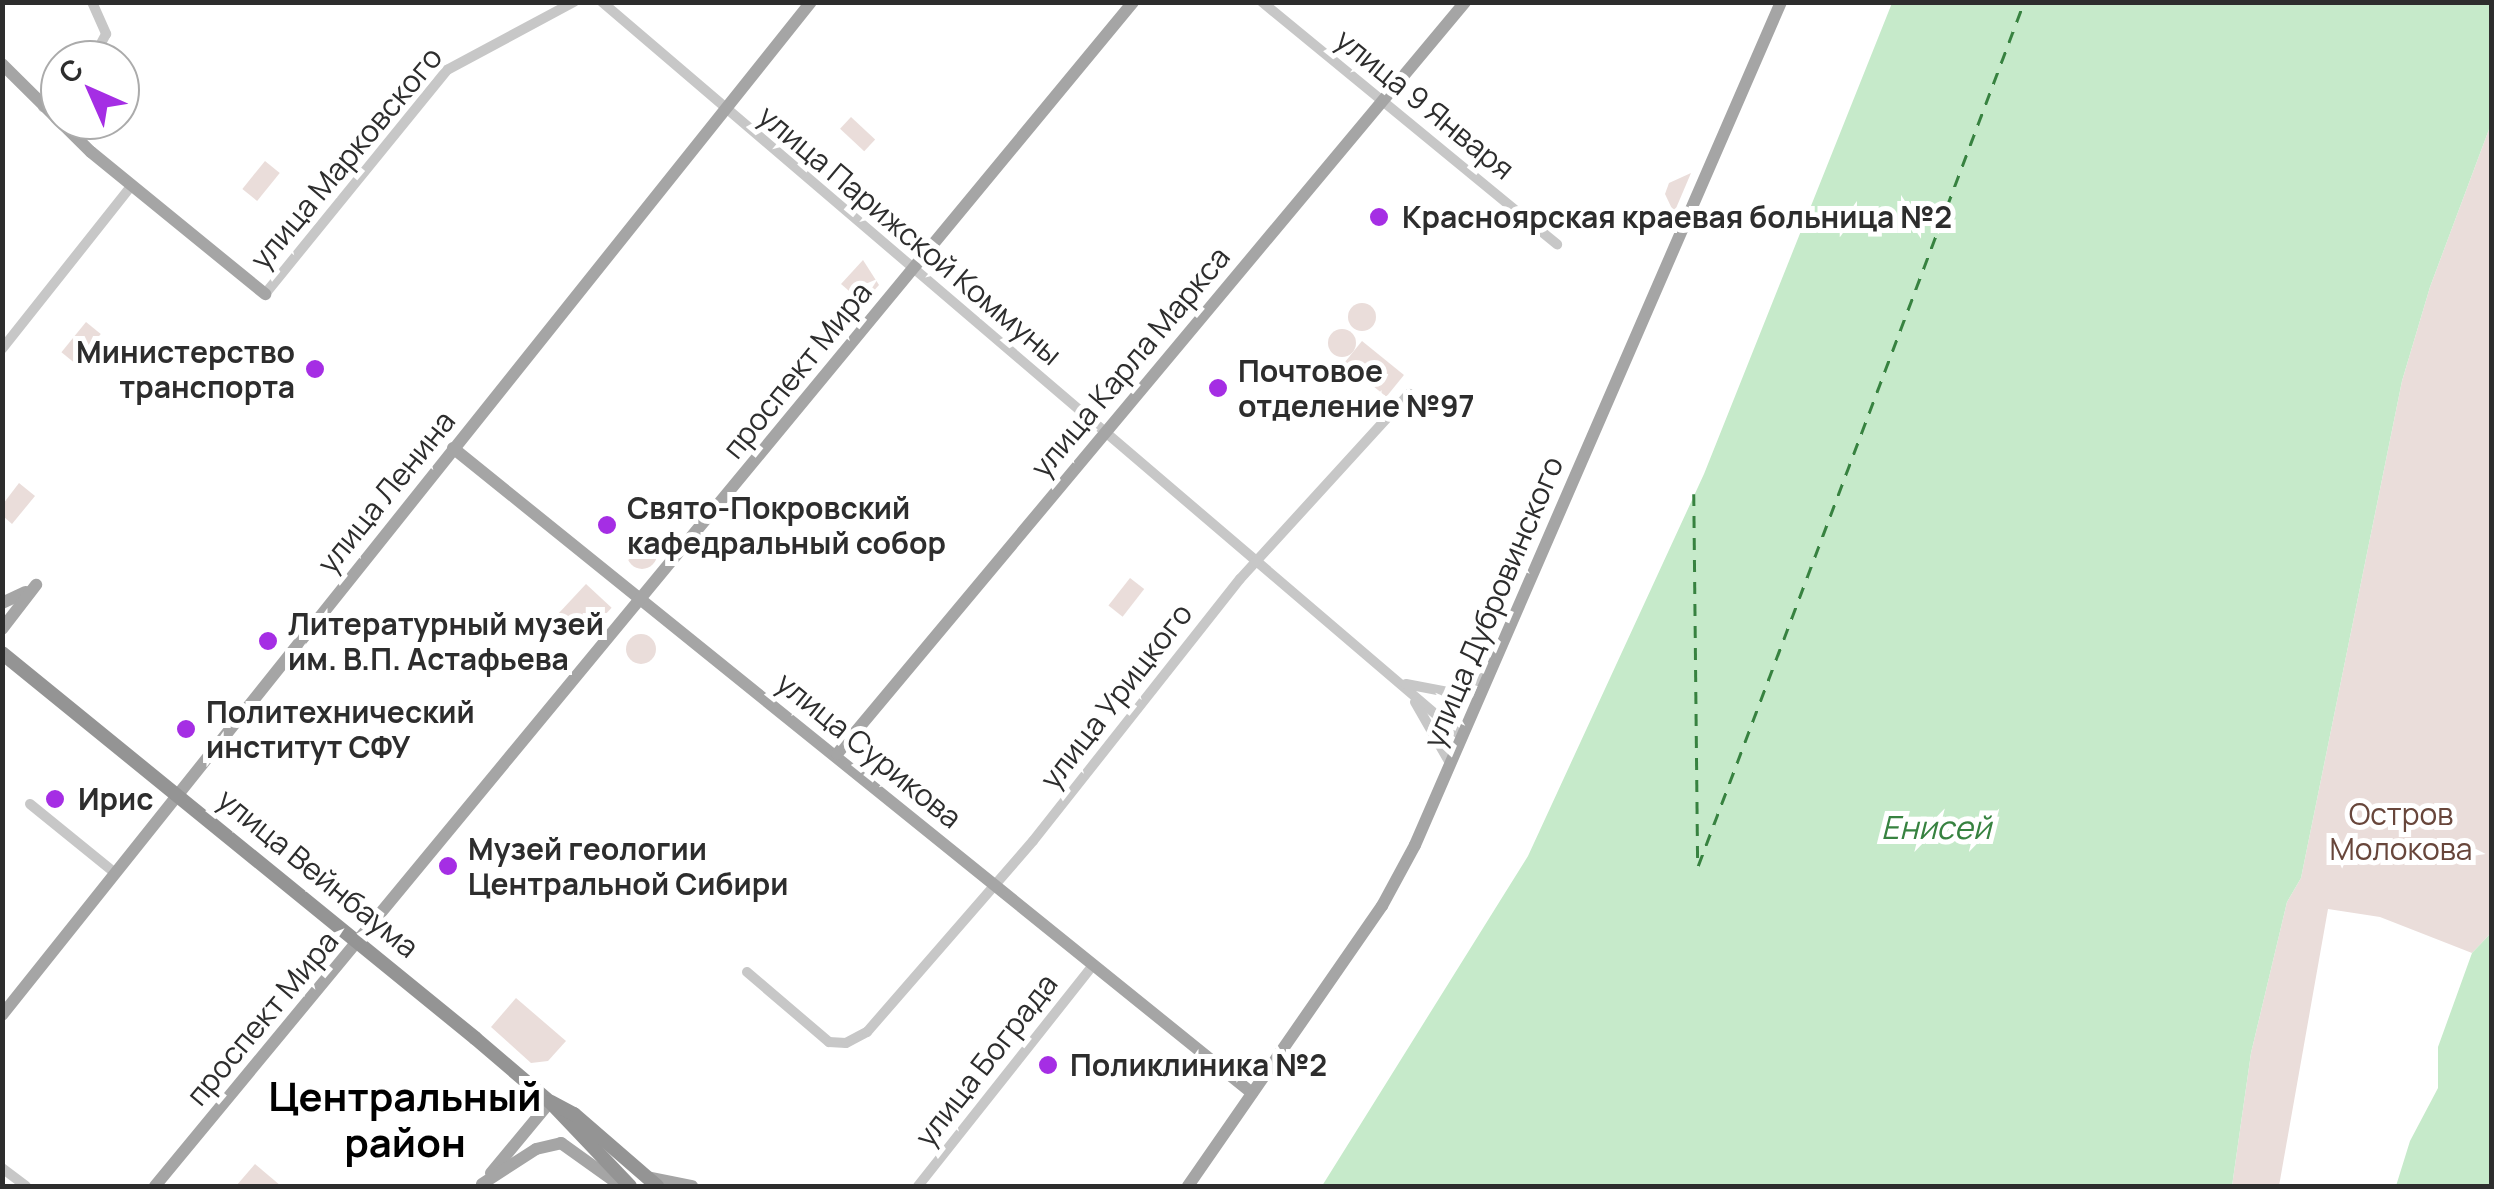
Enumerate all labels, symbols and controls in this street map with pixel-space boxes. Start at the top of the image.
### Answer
street label: улица 9 Января [1329,21,1521,187]
north arrow [40,40,140,140]
street label: улица Марковского [243,40,449,276]
text: С [49,49,91,91]
street label: улица Парижской Коммуны [751,98,1069,372]
place label: Красноярская краевая больница №2 [1402,199,1952,235]
marker: Красноярская краевая больница №2 [1366,204,1392,230]
street label: улица Карла Маркса [1023,239,1237,485]
street label: проспект Мира [715,275,879,465]
place label: Министерство транспорта [76,334,295,404]
place label: Почтовое отделение №97 [1238,353,1475,424]
marker: Министерство транспорта [304,358,326,380]
marker: Почтовое отделение №97 [1207,377,1229,399]
street label: улица Ленина [310,404,462,580]
street label: улица Дубровинского [1415,451,1571,753]
place label: Свято-Покровский кафедральный собор [627,490,946,560]
marker: Свято-Покровский кафедральный собор [596,514,618,536]
street label: улица Урицкого [1032,596,1200,796]
place label: Литературный музей им. В.П. Астафьева [288,606,604,676]
marker: Литературный музей им. В.П. Астафьева [257,630,279,652]
street label: улица Сурикова [769,664,969,836]
place label: Политехнический институт СФУ [206,694,475,764]
marker: Политехнический институт СФУ [175,718,197,740]
place label: Ирис [78,781,154,817]
street label: улица Вейнбаума [210,781,426,965]
marker: Ирис [42,786,68,812]
park label: Остров Молокова [2329,796,2473,866]
water label: Енисей [1881,808,1991,846]
place label: Музей геологии Центральной Сибири [468,831,788,902]
marker: Музей геологии Центральной Сибири [437,855,459,877]
street label: проспект Мира [179,923,345,1113]
street label: улица Бограда [907,966,1065,1154]
place label: Поликлиника №2 [1070,1047,1327,1083]
marker: Поликлиника №2 [1035,1052,1061,1078]
district label: Центральный район [268,1072,542,1166]

